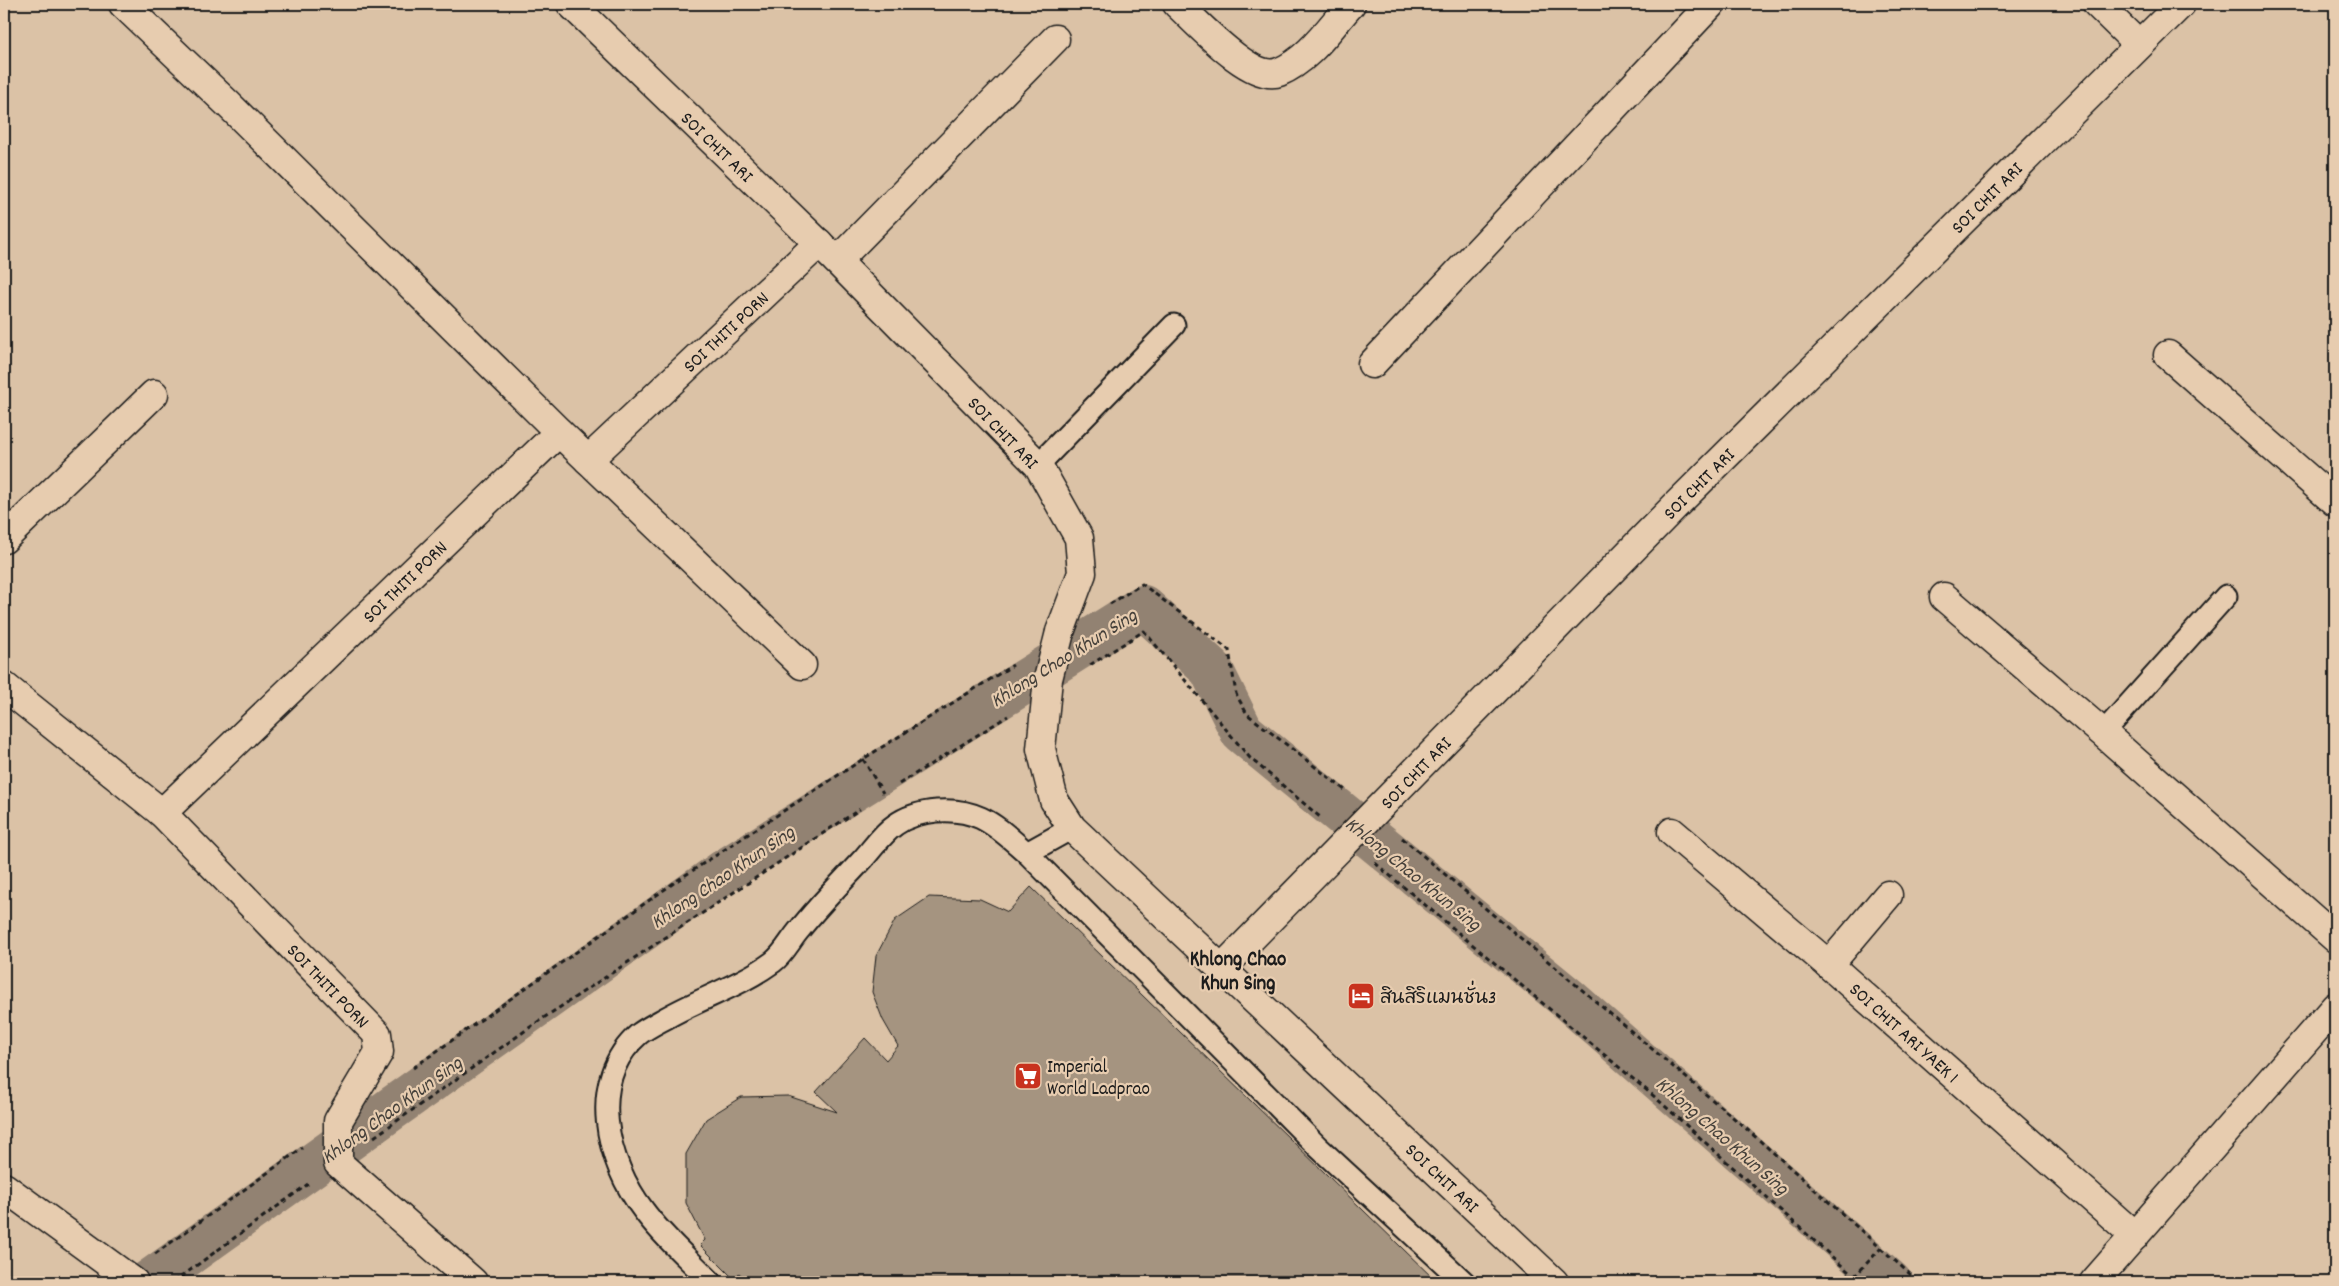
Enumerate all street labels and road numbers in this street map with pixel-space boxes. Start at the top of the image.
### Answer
street label: SOI CHIT ARI [673,107,758,190]
street label: SOI CHIT ARI [1946,157,2031,242]
street label: SOI THITI PORN [678,287,776,381]
street label: SOI CHIT ARI [960,392,1043,477]
street label: SOI CHIT ARI [1658,443,1743,528]
street label: SOI THITI PORN [358,536,455,631]
street label: SOI CHIT ARI [1376,732,1459,817]
street label: SOI THITI PORN [279,939,374,1036]
street label: SOI CHIT ARI YAEK 1 [1842,978,1964,1091]
street label: SOI CHIT ARI [1398,1138,1484,1221]

